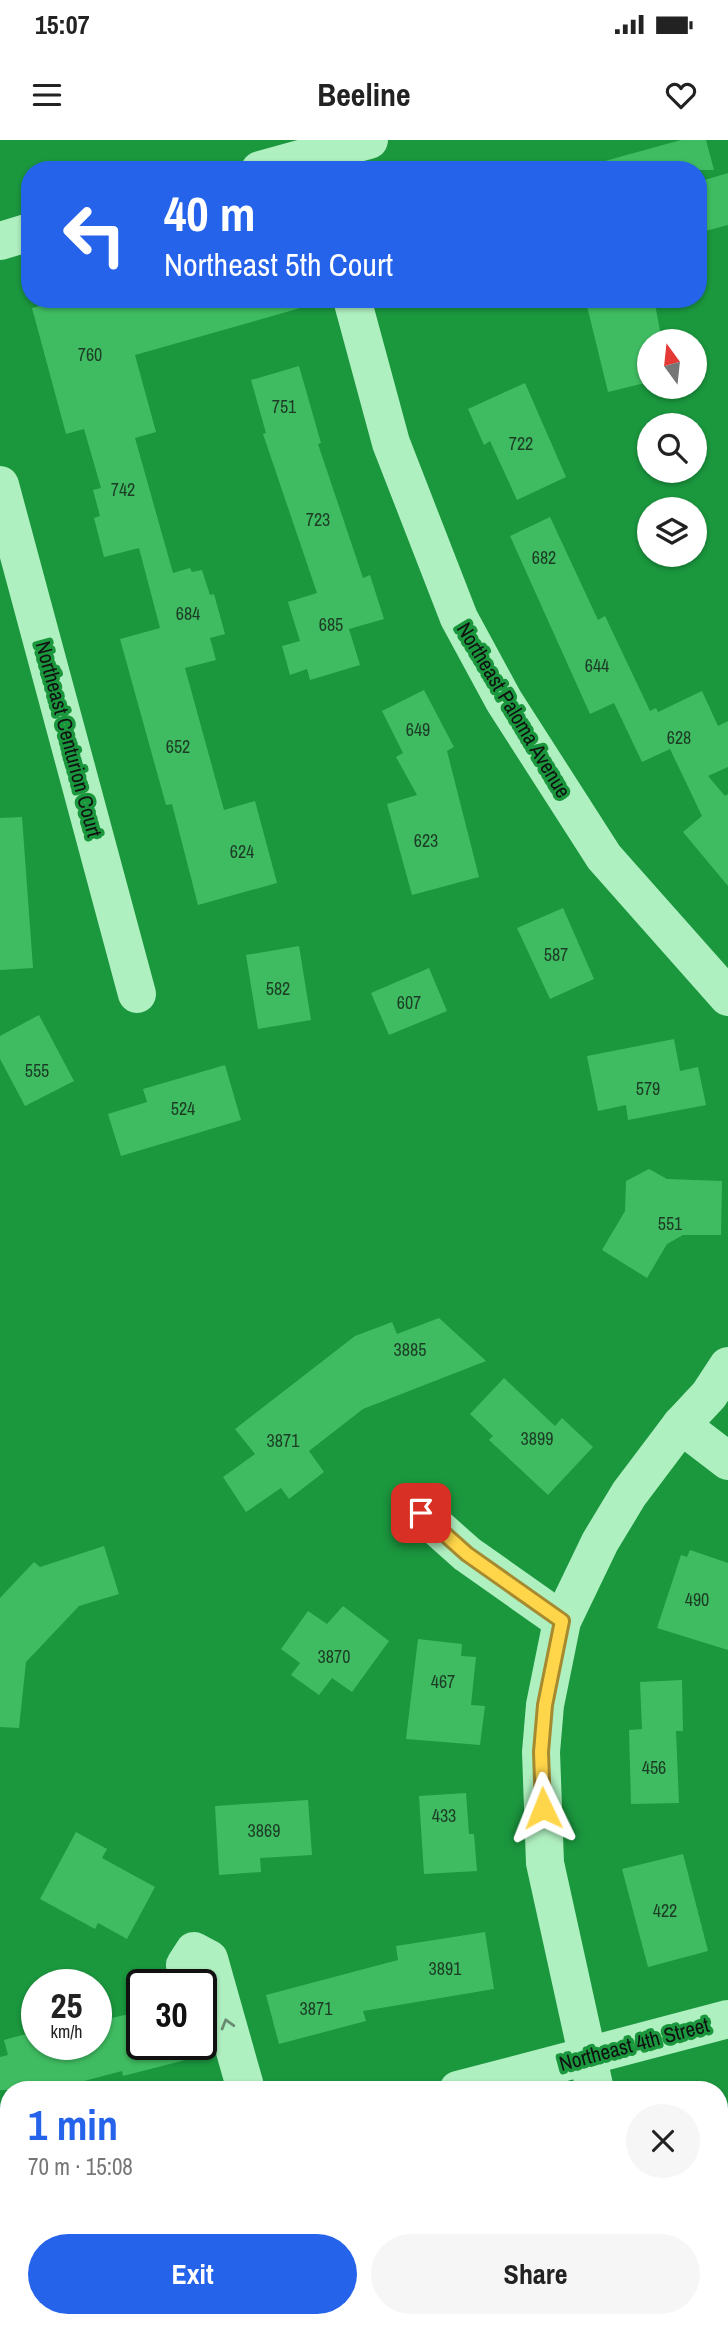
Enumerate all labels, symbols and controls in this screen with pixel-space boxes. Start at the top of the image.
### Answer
text: 15:07 [35,7,90,42]
text: Beeline [317,73,411,116]
icon: menu [28,76,66,114]
icon: heart [662,76,700,114]
text: 40 m [164,180,256,246]
icon: left [49,189,140,280]
text: Northeast 5th Court [164,243,393,286]
north arrow [637,329,707,399]
map controls [637,329,707,567]
house number: 760 [78,342,102,367]
house number: 751 [272,394,297,419]
button: search [637,413,707,483]
house number: 722 [509,431,533,456]
house number: 742 [111,477,135,502]
button: layers [637,497,707,567]
house number: 723 [306,507,330,532]
house number: 682 [532,545,556,570]
house number: 684 [176,601,200,626]
house number: 685 [319,612,343,637]
street label: Northeast Paloma Avenue [450,617,578,803]
street label: Northeast Centurion Court [29,638,109,840]
house number: 644 [585,653,609,678]
house number: 649 [406,717,430,742]
house number: 628 [667,725,691,750]
house number: 652 [166,734,190,759]
house number: 623 [414,828,438,853]
house number: 624 [230,839,254,864]
house number: 587 [544,942,568,967]
house number: 582 [266,976,290,1001]
house number: 607 [397,990,421,1015]
house number: 555 [25,1058,49,1083]
house number: 579 [636,1076,660,1101]
house number: 524 [171,1096,195,1121]
house number: 551 [658,1211,683,1236]
house number: 3885 [394,1337,426,1362]
house number: 3899 [521,1426,553,1451]
house number: 3871 [267,1428,300,1453]
pin [391,1483,451,1543]
icon: arrive [402,1494,440,1532]
house number: 490 [685,1587,709,1612]
house number: 3870 [318,1644,350,1669]
house number: 467 [431,1669,455,1694]
house number: 456 [642,1755,666,1780]
position arrow [506,1771,580,1845]
house number: 433 [432,1803,456,1828]
house number: 3869 [248,1818,280,1843]
house number: 422 [653,1898,677,1923]
house number: 3891 [429,1956,462,1981]
speed limit sign: 30 [126,1969,217,2060]
text: 25 [51,1982,82,2029]
house number: 3871 [300,1996,333,2021]
street label: Northeast 4th Street [556,2010,712,2078]
one-way arrow [221,2018,235,2030]
text: km/h [51,2019,83,2044]
text: 1 min [28,2097,118,2153]
button: close [626,2104,700,2178]
text: 70 m · 15:08 [28,2151,133,2182]
button: Exit [28,2234,357,2314]
button: Share [371,2234,700,2314]

